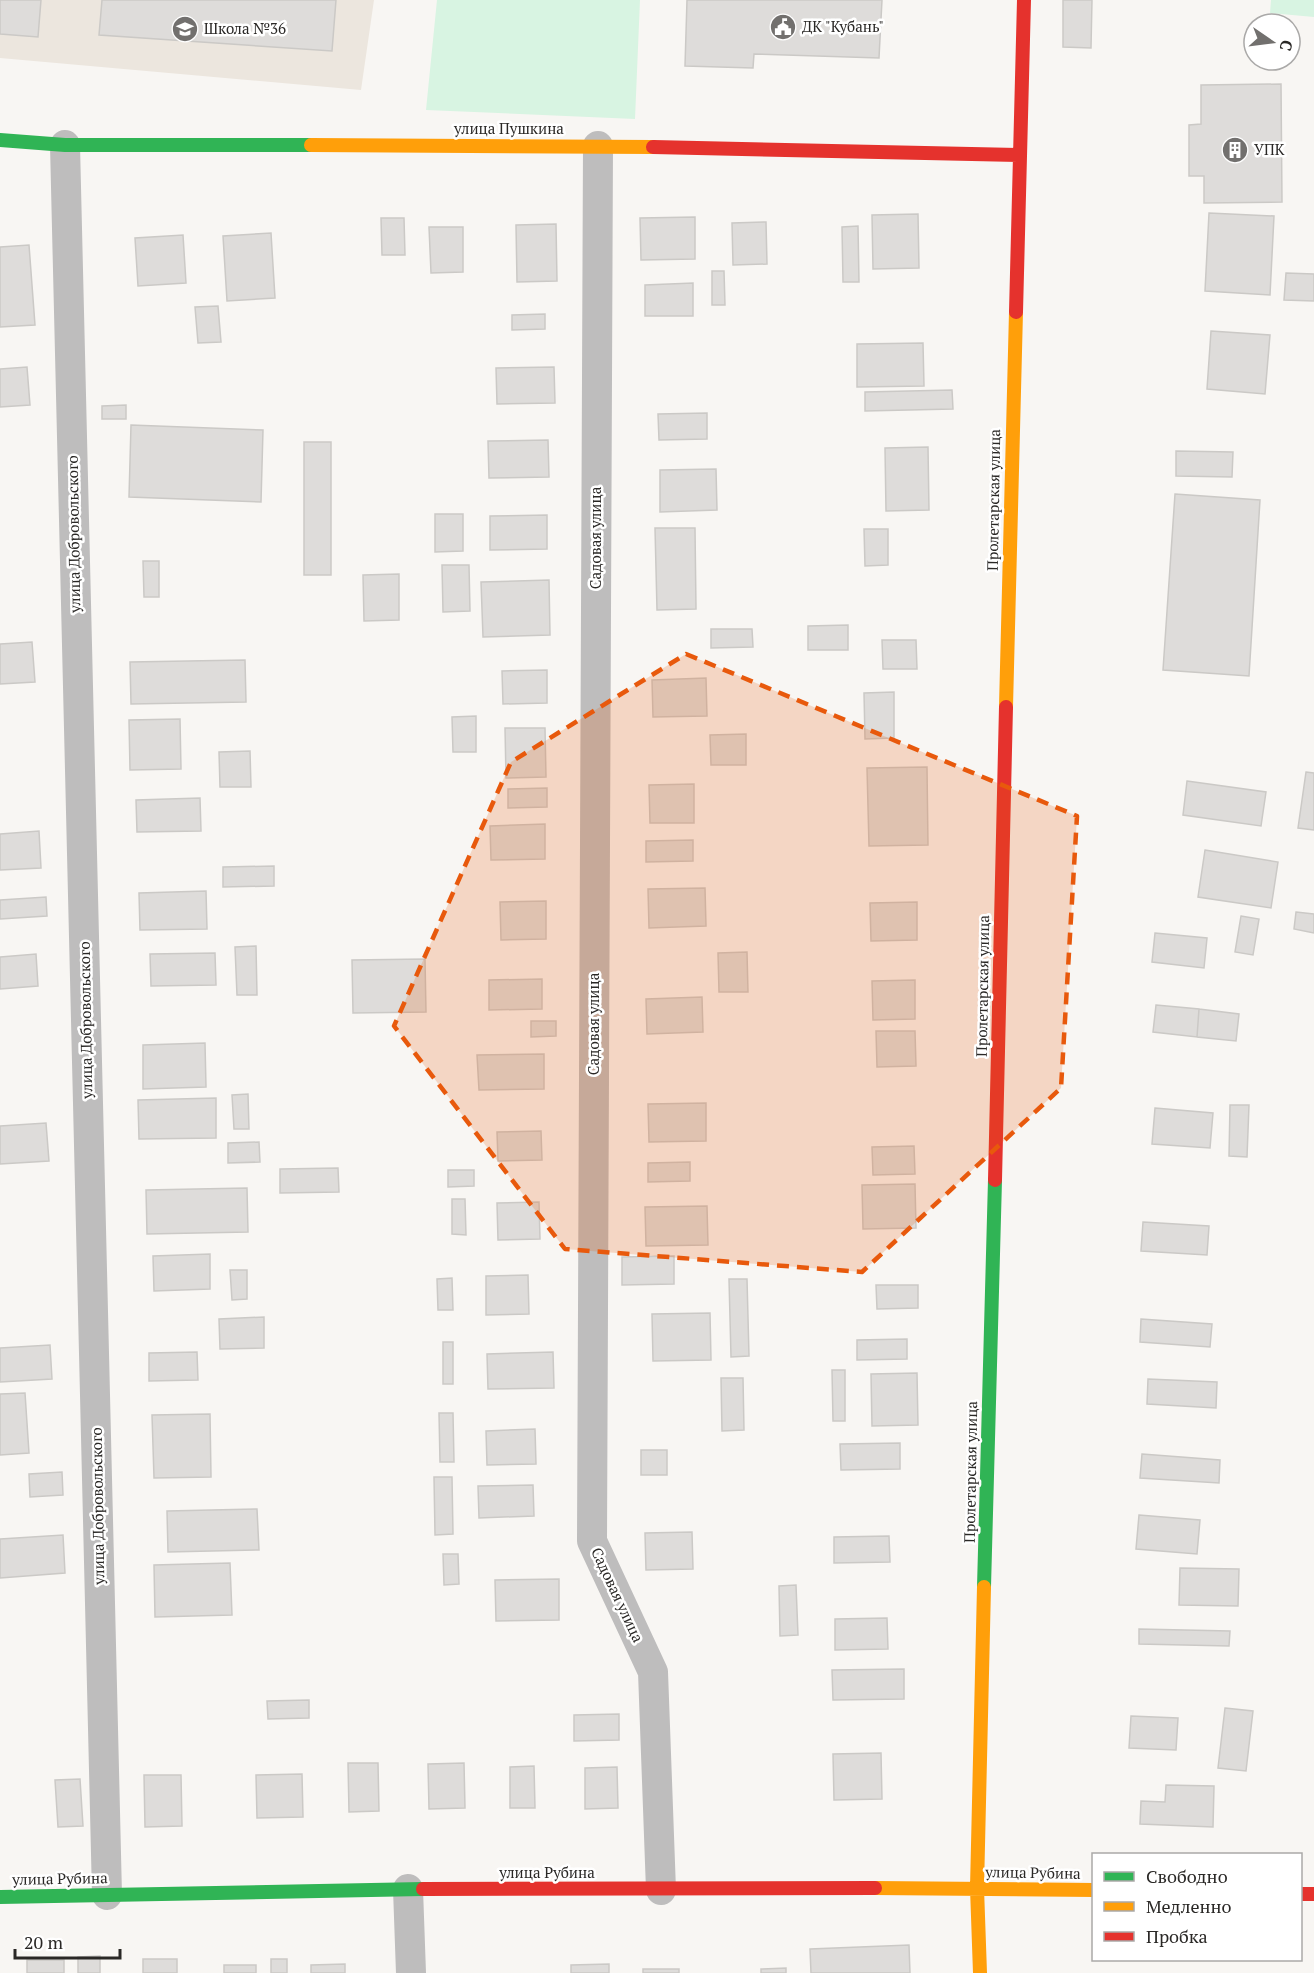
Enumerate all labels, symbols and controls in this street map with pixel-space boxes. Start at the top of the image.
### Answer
public building icon: ДК "Кубань" [768,12,798,42]
north arrow [1242,12,1302,72]
school or university icon: Школа №36 [170,14,200,44]
place label: ДК "Кубань" [802,16,884,36]
place label: Школа №36 [204,18,286,38]
text: С [1275,38,1298,53]
street label: улица Пушкина [453,118,564,138]
building icon: УПК [1220,135,1250,165]
place label: УПК [1254,139,1285,159]
street label: Пролетарская улица [982,428,1004,571]
street label: улица Добровольского [62,455,84,614]
street label: Садовая улица [585,486,605,589]
street label: Пролетарская улица [971,914,993,1057]
street label: улица Добровольского [74,941,96,1100]
street label: Садовая улица [583,972,603,1075]
street label: Пролетарская улица [959,1400,981,1543]
street label: улица Добровольского [86,1427,108,1586]
street label: Садовая улица [587,1544,649,1646]
legend [1092,1853,1302,1961]
street label: улица Рубина [984,1861,1081,1883]
street label: улица Рубина [498,1862,595,1882]
text: Свободно [1146,1864,1228,1888]
street label: улица Рубина [11,1867,108,1889]
text: Медленно [1146,1894,1232,1918]
scale bar [15,1922,120,1960]
text: Пробка [1146,1924,1208,1948]
text: 20 m [24,1930,64,1954]

